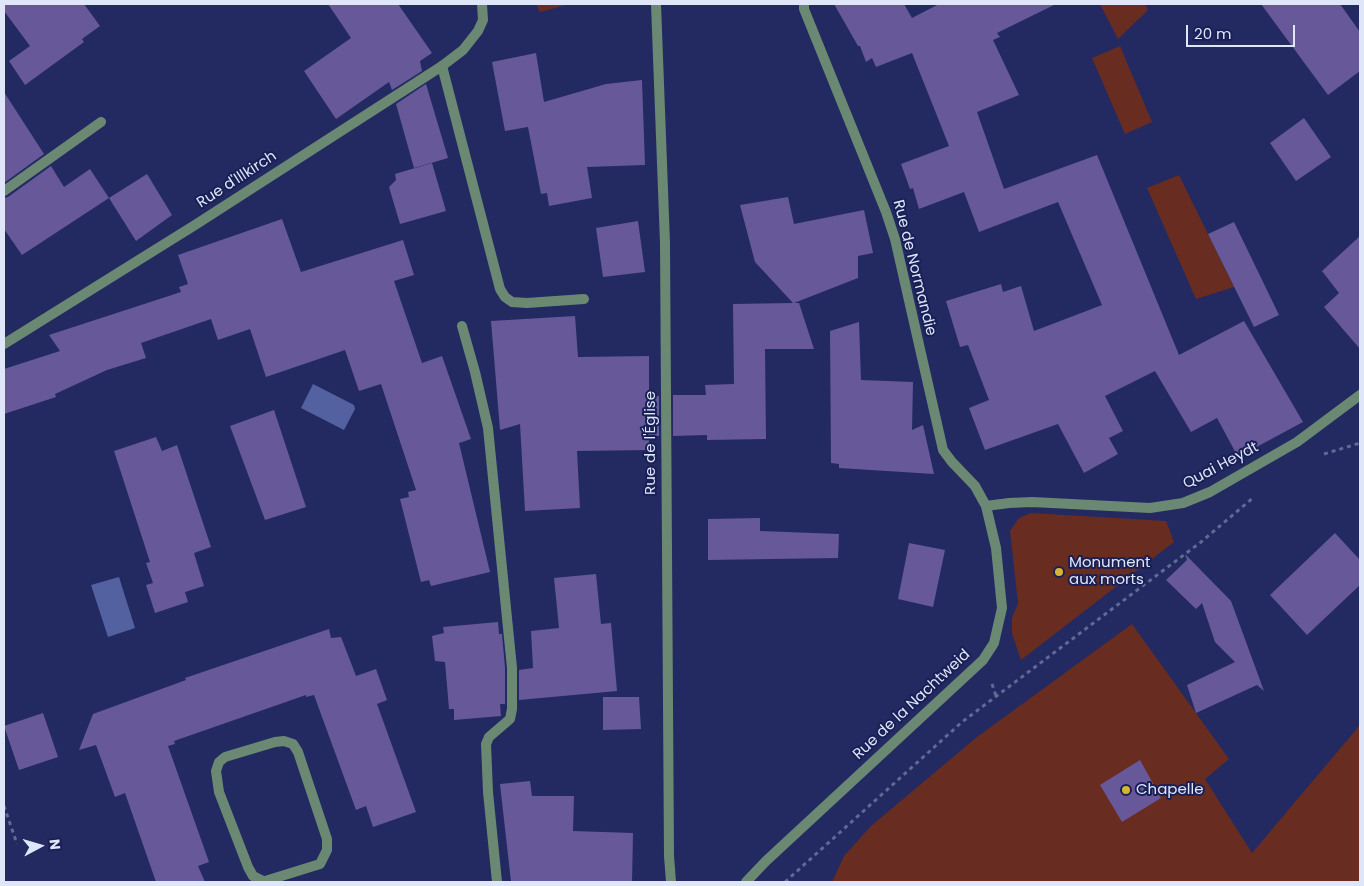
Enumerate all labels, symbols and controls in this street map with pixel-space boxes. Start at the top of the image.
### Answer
scale bar [1189,15,1298,47]
text: 20 m [1194,23,1232,44]
street label: Rue d'Illkirch [194,148,280,212]
street label: Rue de Normandie [888,198,940,338]
street label: Rue de l'Église [642,391,660,495]
street label: Quai Heydt [1180,439,1262,493]
place label: Monument aux morts [1069,554,1151,589]
marker: Monument aux morts [1053,566,1065,578]
street label: Rue de la Nachtweid [850,646,974,764]
place label: Chapelle [1136,781,1203,799]
marker: Chapelle [1120,784,1132,796]
north arrow [15,821,65,871]
text: N [44,838,65,851]

